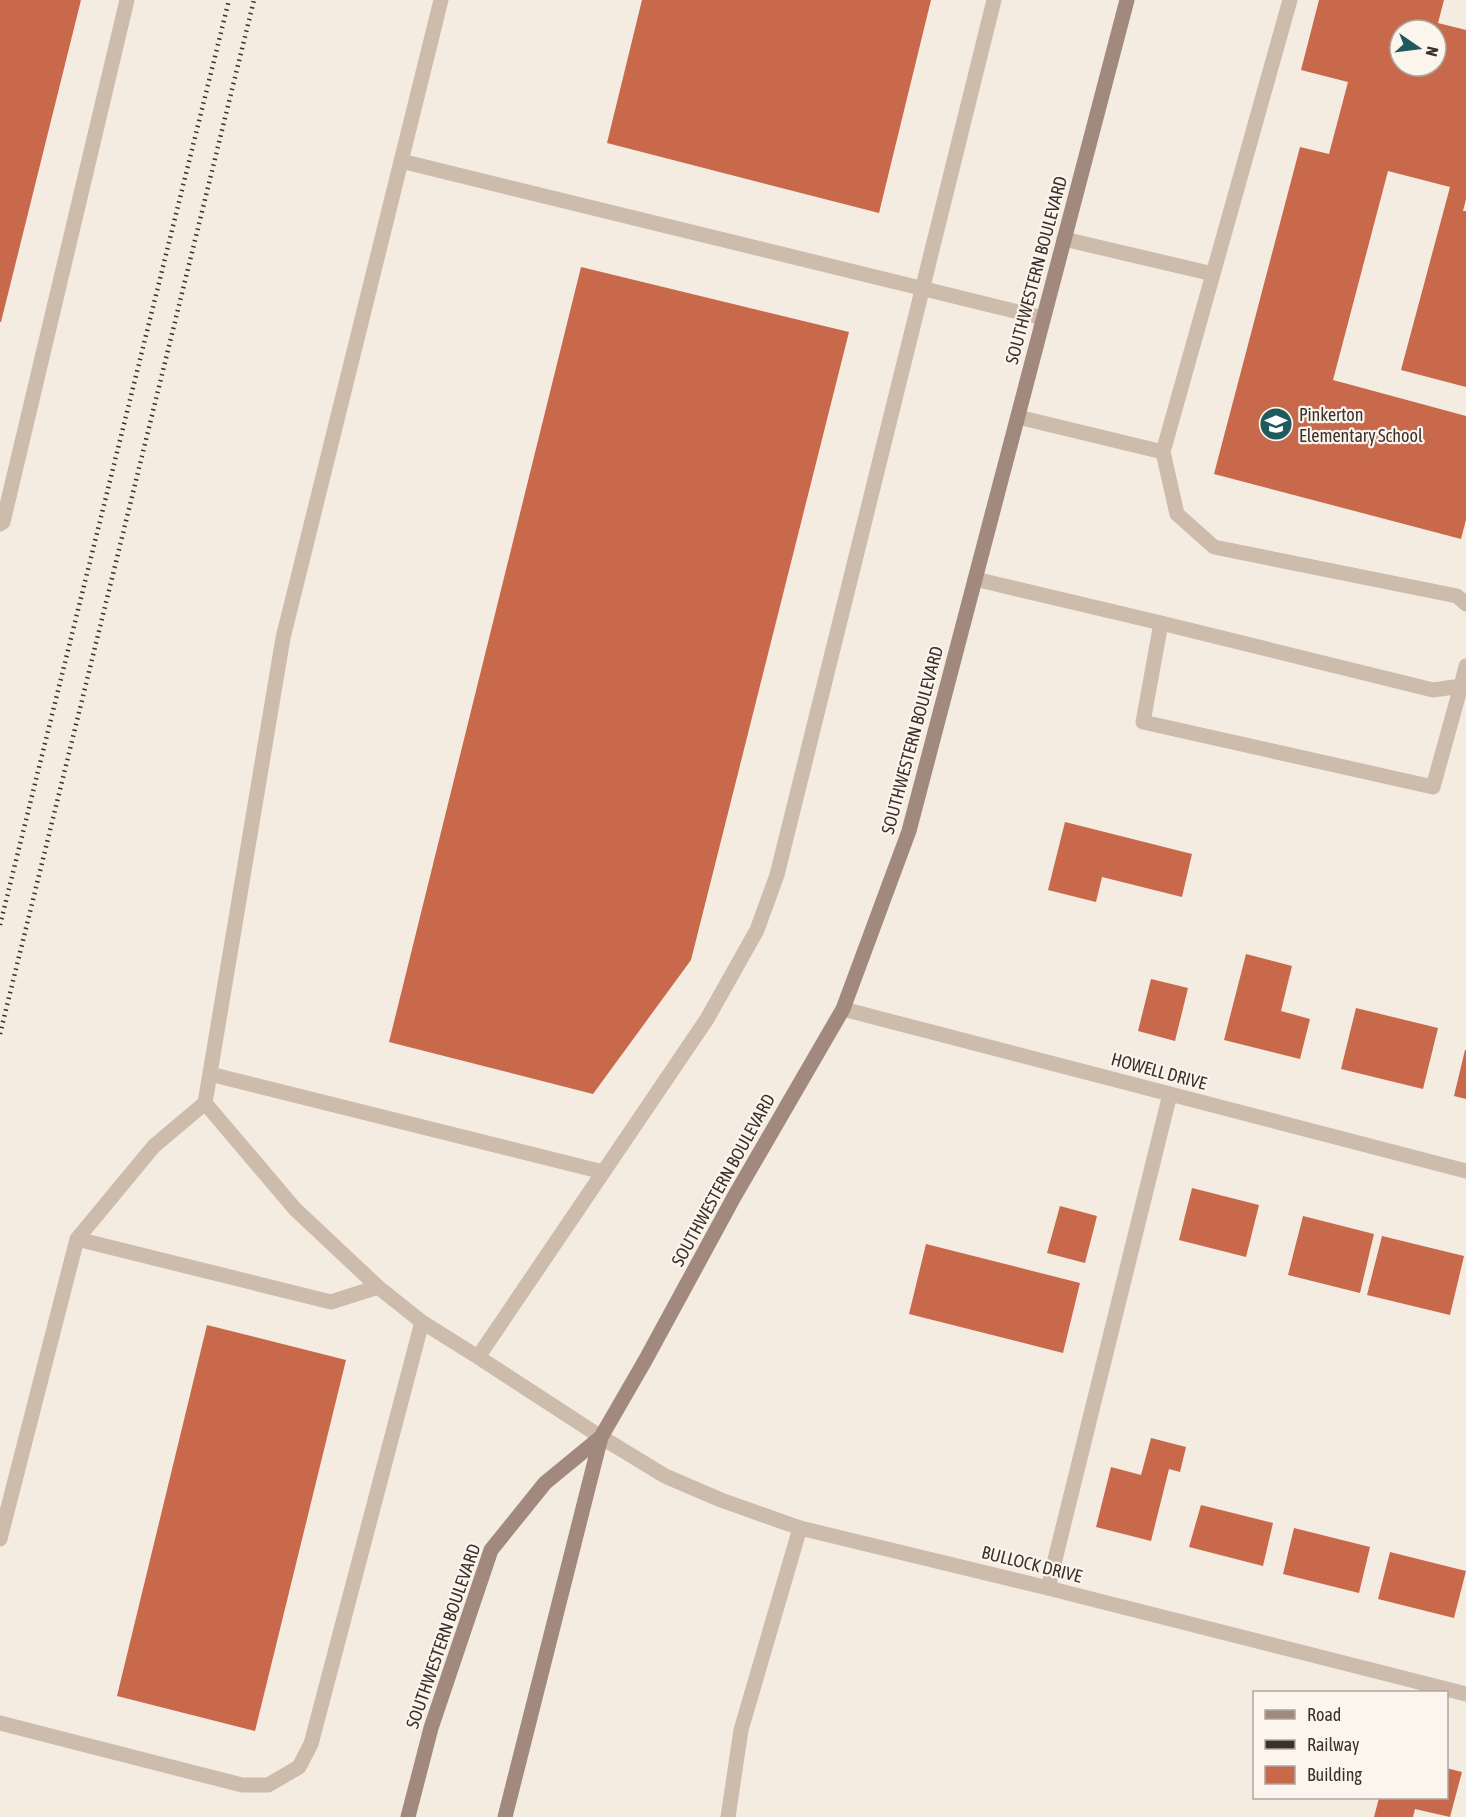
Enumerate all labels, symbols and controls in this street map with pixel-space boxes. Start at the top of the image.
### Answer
north arrow [1388,18,1448,78]
text: N [1423,45,1442,58]
street label: SOUTHWESTERN BOULEVARD [1001,174,1071,366]
place label: Pinkerton Elementary School [1299,404,1423,446]
school or university icon: Pinkerton Elementary School [1258,406,1294,442]
street label: SOUTHWESTERN BOULEVARD [877,644,947,836]
street label: HOWELL DRIVE [1109,1048,1209,1094]
street label: SOUTHWESTERN BOULEVARD [667,1090,779,1270]
street label: SOUTHWESTERN BOULEVARD [402,1541,484,1731]
street label: BULLOCK DRIVE [980,1541,1085,1587]
legend [1253,1691,1448,1799]
text: Road [1307,1704,1341,1725]
text: Railway [1307,1734,1359,1755]
text: Building [1307,1764,1362,1785]

